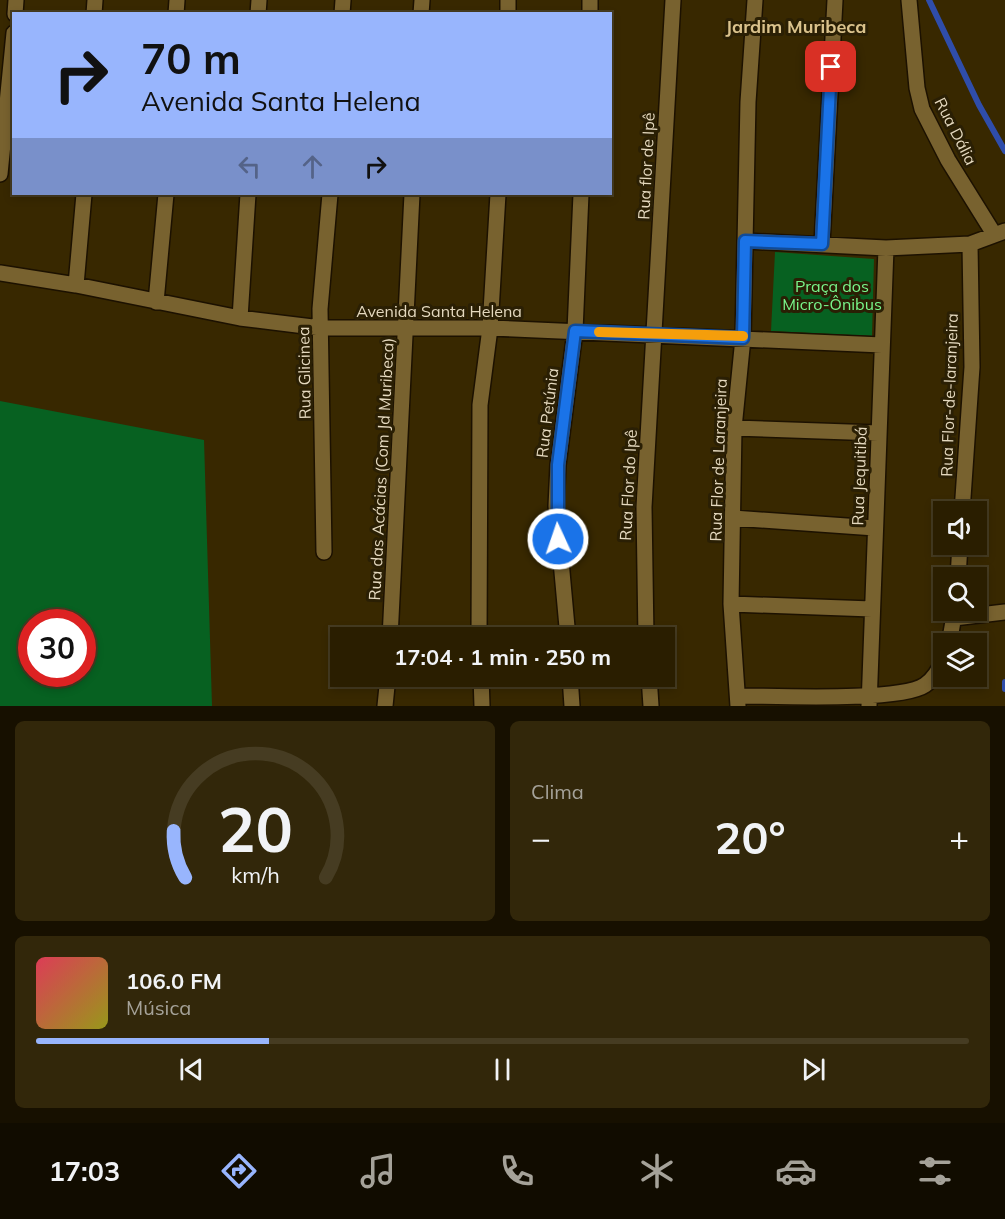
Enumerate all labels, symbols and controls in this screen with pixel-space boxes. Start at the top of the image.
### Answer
district label: Jardim Muribeca [726,15,866,38]
text: 70 m [141,32,241,85]
icon: right [42,36,120,114]
pin [805,41,856,92]
icon: arrive [814,50,847,83]
text: Avenida Santa Helena [141,84,421,118]
street label: Rua Dália [931,94,981,168]
street label: Rua flor de Ipê [633,112,659,220]
icon: left [233,150,266,183]
icon: ahead [296,150,329,183]
icon: right [359,150,392,183]
park label: Praça dos Micro-Ônibus [782,276,882,314]
street label: Avenida Santa Helena [356,301,522,321]
street label: Rua Flor-de-laranjeira [936,313,962,477]
street label: Rua Glicinea [293,326,315,420]
street label: Rua das Acácias (Com Jd Muribeca) [364,337,398,601]
street label: Rua Petúnia [532,367,562,459]
street label: Rua Flor de Laranjeira [705,378,731,542]
street label: Rua Jequitibá [847,426,871,526]
street label: Rua Flor do Ipê [615,429,641,541]
map controls [933,501,987,687]
button: sound [933,501,987,555]
position arrow [526,507,590,571]
button: search [933,567,987,621]
speed limit sign: 30 [18,609,96,687]
button: layers [933,633,987,687]
text: 17:04 · 1 min · 250 m [394,643,611,671]
text: Clima [531,779,584,804]
text: 20 [218,789,292,868]
text: 20° [714,809,786,865]
text: − [531,817,551,858]
text: + [949,817,969,858]
text: km/h [231,861,279,888]
text: 106.0 FM [126,967,222,995]
text: Música [126,995,191,1020]
icon: previous [175,1053,208,1086]
icon: pause [486,1053,519,1086]
icon: next [797,1053,830,1086]
icon: directions [218,1150,260,1192]
icon: music [357,1150,399,1192]
icon: phone [496,1150,538,1192]
icon: climate [636,1150,678,1192]
icon: car [775,1150,817,1192]
icon: filters [914,1150,956,1192]
text: 17:03 [49,1154,120,1188]

